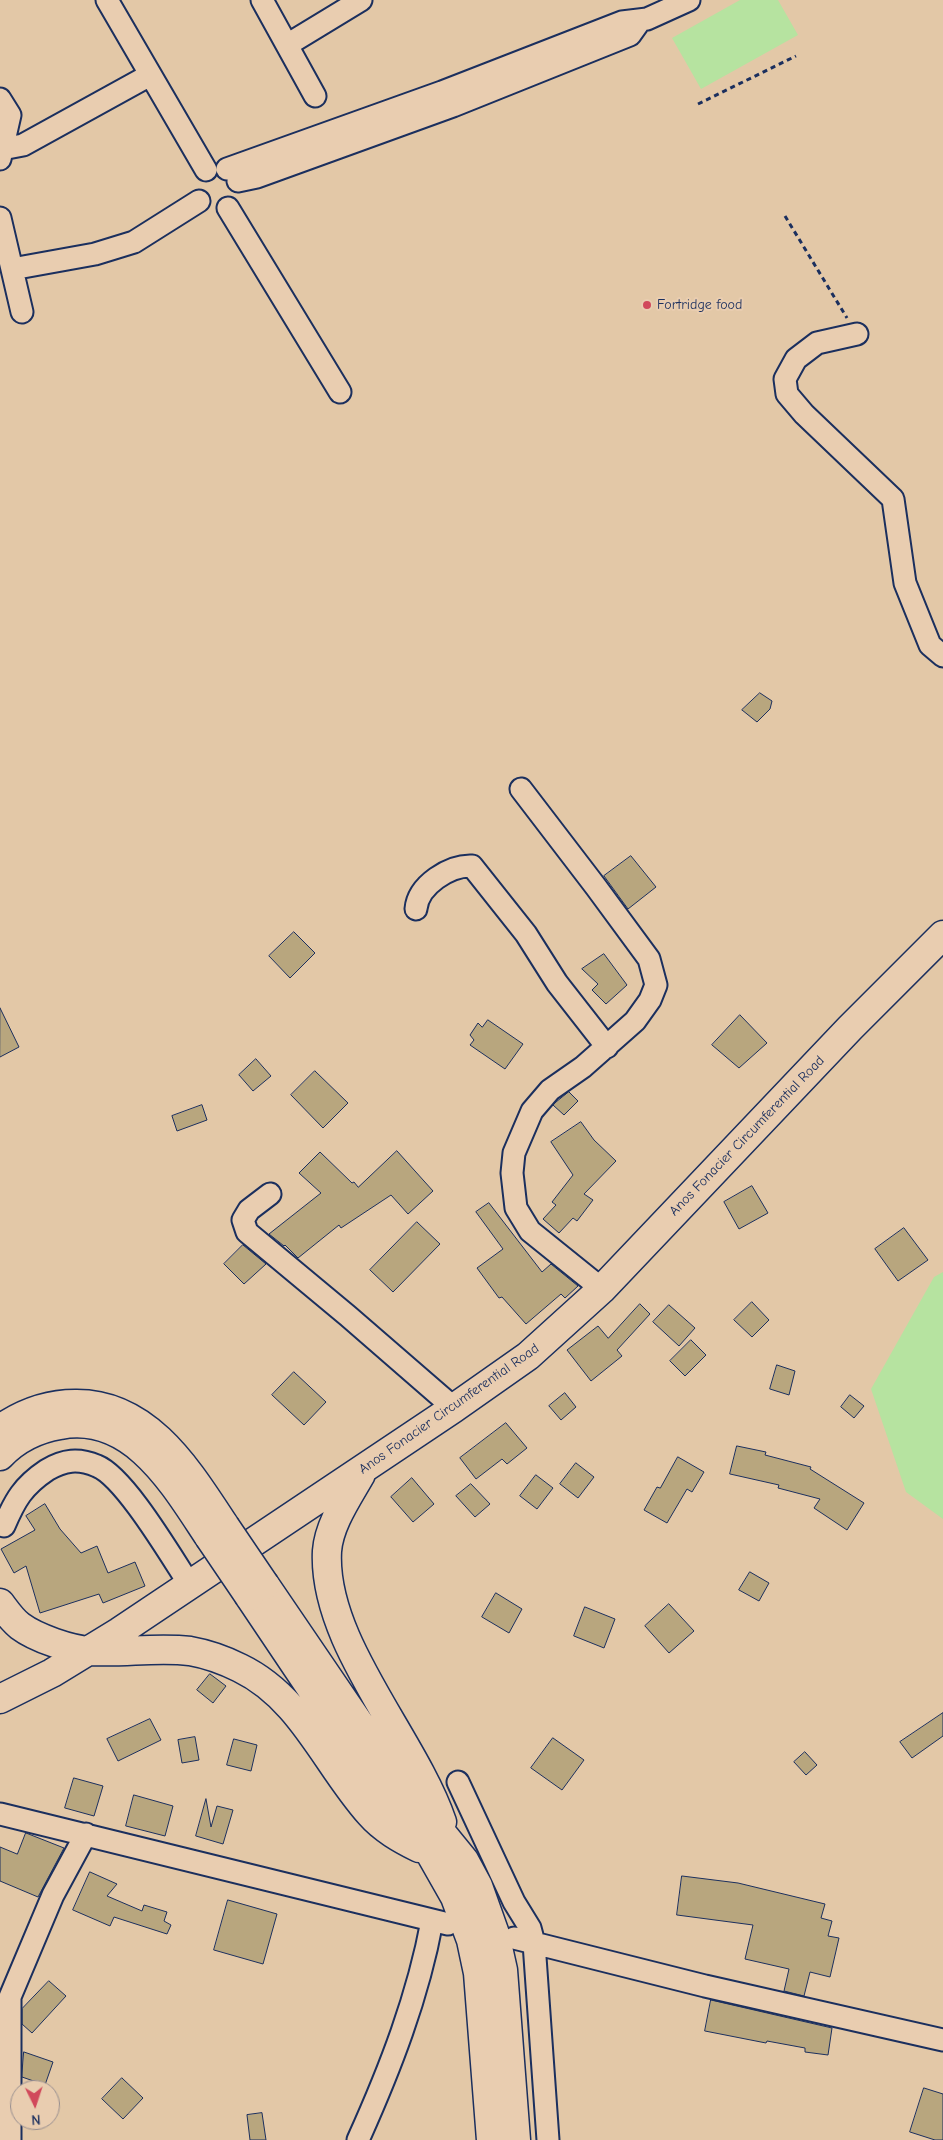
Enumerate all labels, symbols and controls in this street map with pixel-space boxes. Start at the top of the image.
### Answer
place label: Fortridge food [657,297,742,313]
marker: Fortridge food [641,299,653,311]
street label: Anos Fonacier Circumferential Road [666,1052,828,1220]
street label: Anos Fonacier Circumferential Road [356,1340,542,1478]
north arrow [10,2080,60,2130]
text: N [31,2111,41,2128]

